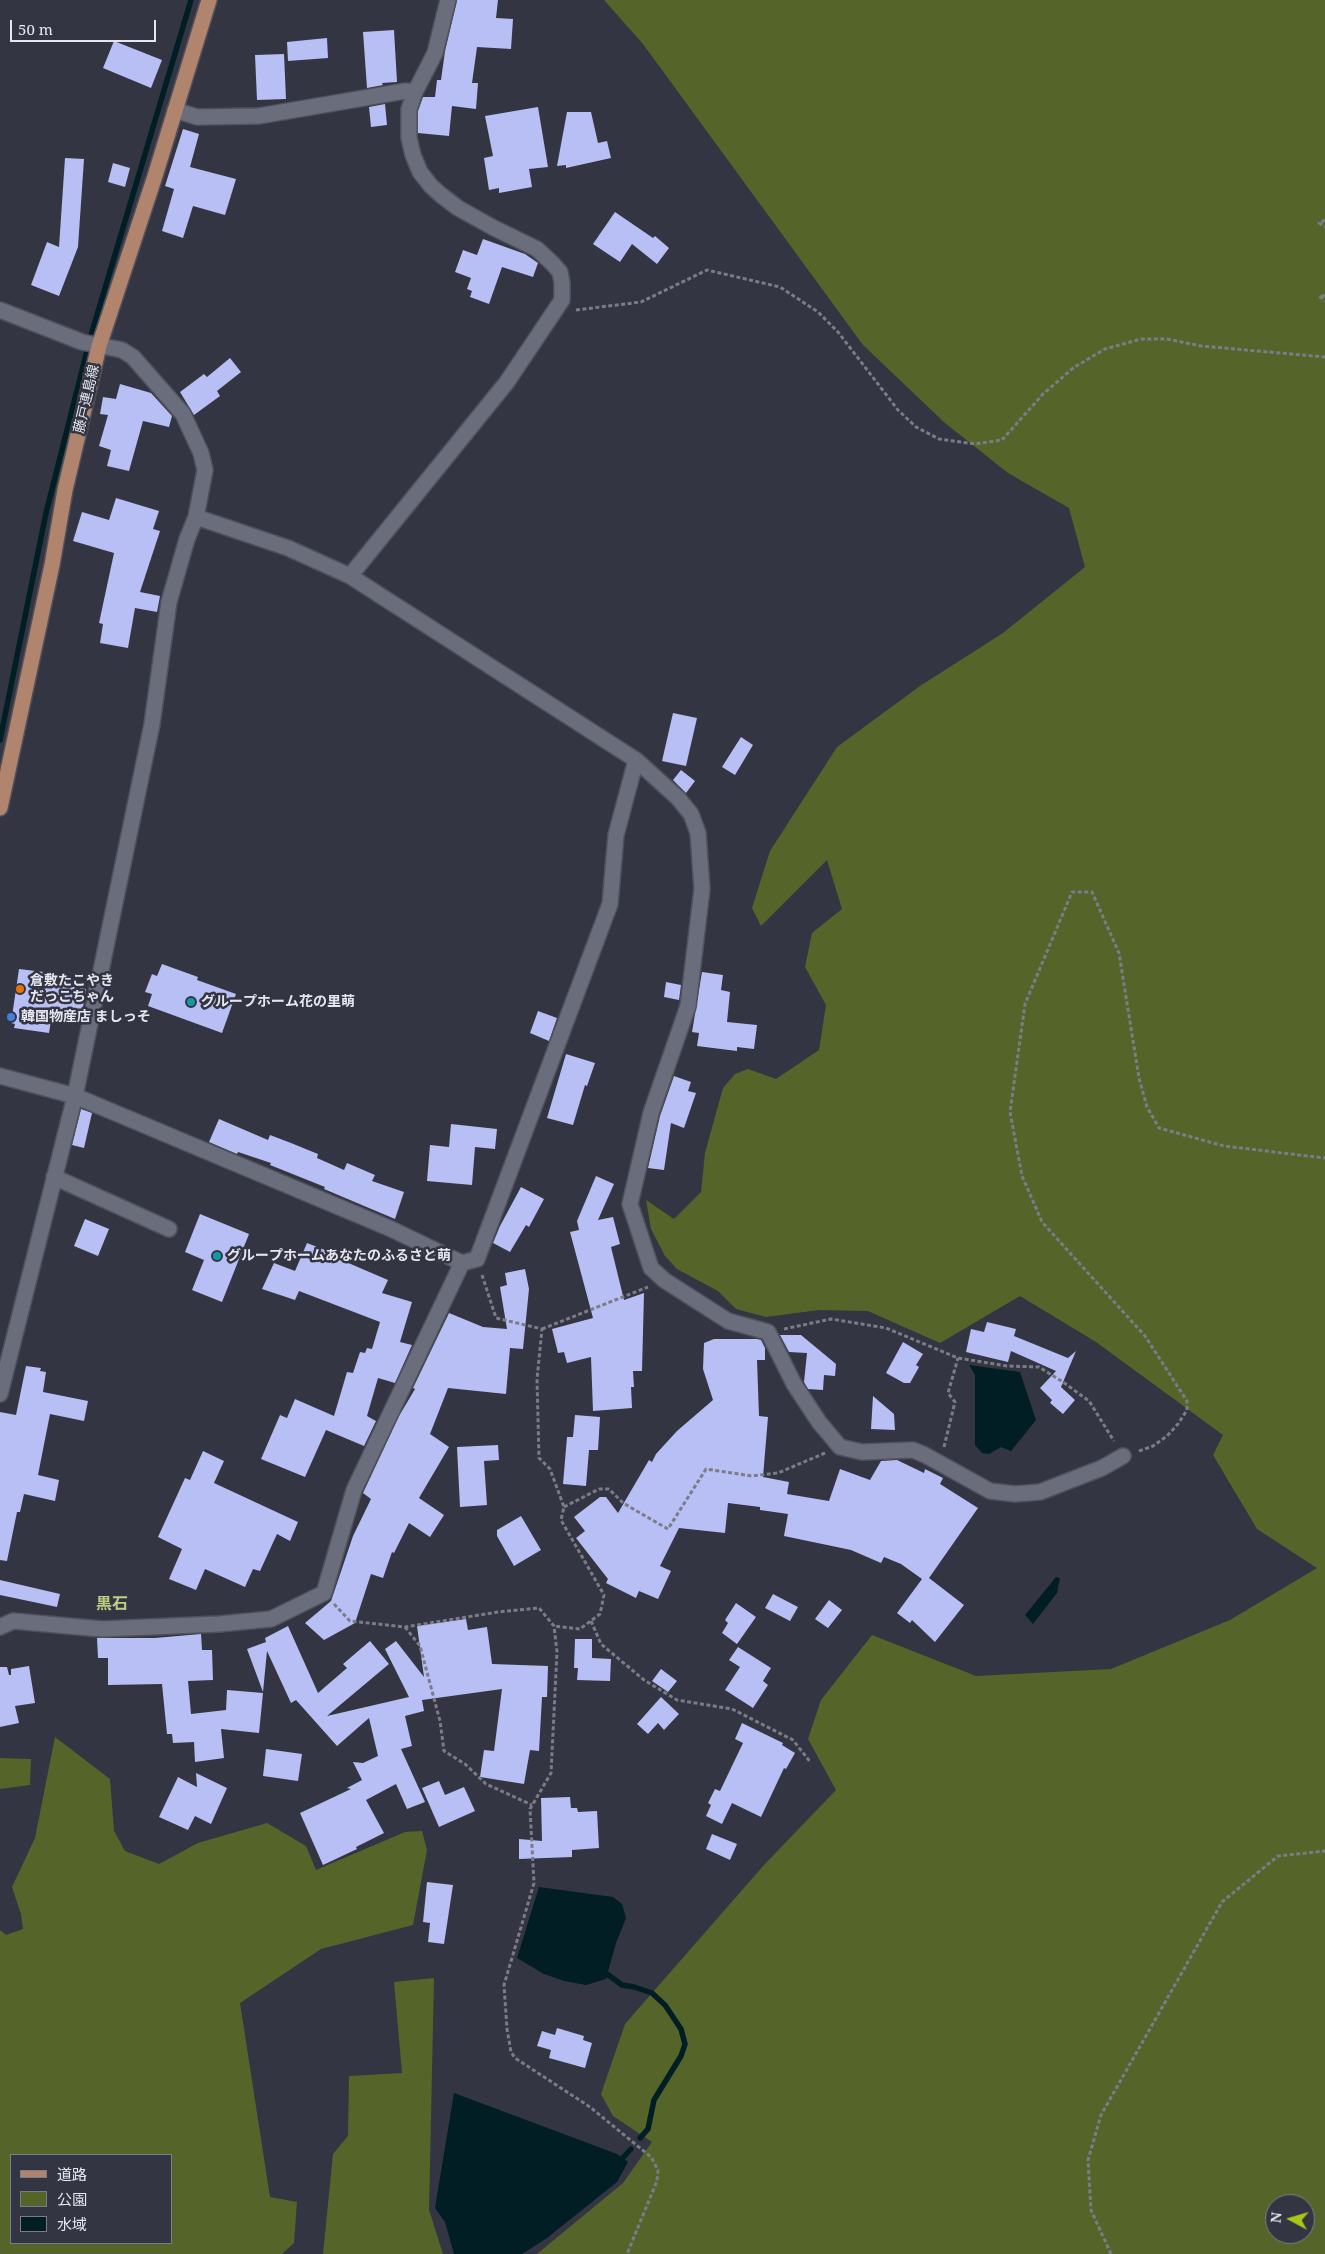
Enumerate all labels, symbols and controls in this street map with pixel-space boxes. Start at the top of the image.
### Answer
scale bar [12,10,159,42]
text: 50 m [18,19,53,39]
street label: 藤戸連島線 [71,363,103,435]
place label: 倉敷たこやき だっこちゃん [30,973,114,1006]
marker: 倉敷たこやき だっこちゃん [14,983,26,995]
place label: グループホーム花の里萌 [201,994,355,1010]
marker: グループホーム花の里萌 [185,996,197,1008]
place label: 韓国物産店 ましっそ [21,1009,151,1025]
marker: 韓国物産店 ましっそ [5,1011,17,1023]
place label: グループホームあなたのふるさと萌 [227,1248,451,1264]
marker: グループホームあなたのふるさと萌 [211,1250,223,1262]
district label: 黒石 [96,1594,128,1614]
legend [10,2154,172,2244]
text: 道路 [57,2164,87,2184]
text: 公園 [57,2189,87,2209]
north arrow [1265,2194,1315,2244]
text: N [1266,2211,1286,2224]
text: 水域 [57,2214,87,2234]

